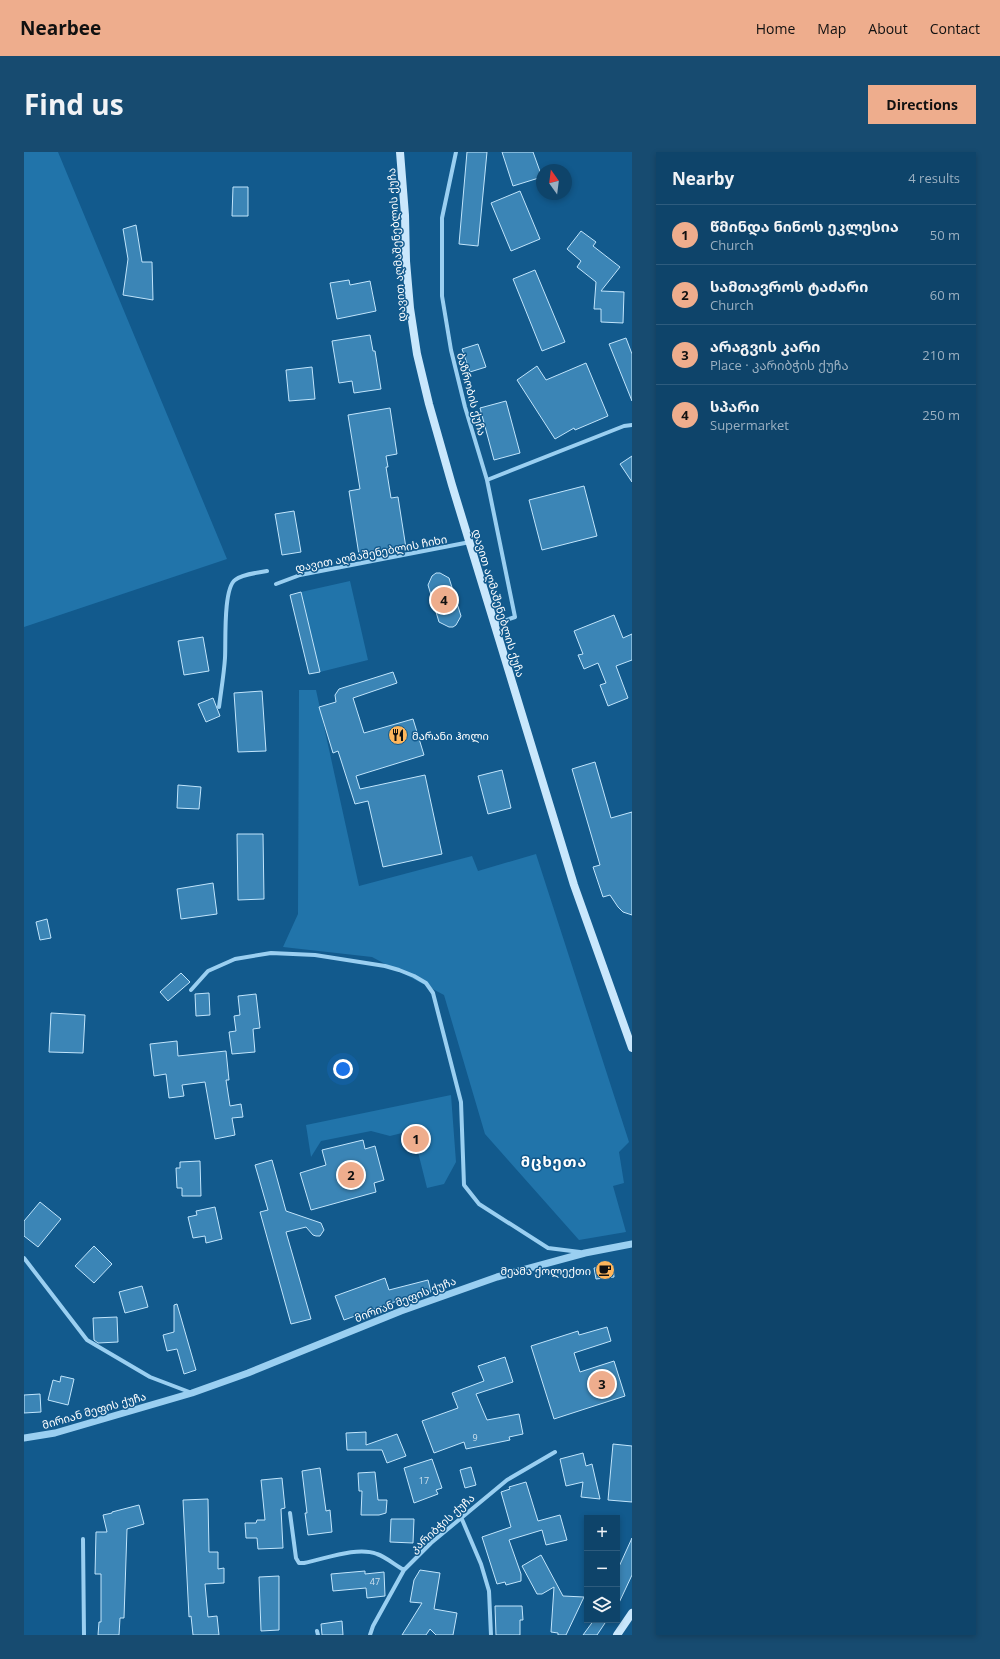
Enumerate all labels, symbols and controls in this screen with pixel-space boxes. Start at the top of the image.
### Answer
text: Nearbee [20,15,101,41]
text: Home [756,19,795,38]
text: Map [817,19,846,38]
text: About [868,19,908,38]
text: Contact [930,19,980,38]
text: Find us [24,85,124,123]
button: Directions [868,85,976,124]
north arrow [536,164,572,200]
text: Nearby [672,167,734,190]
street label: დავით აღმაშენებლის ქუჩა [383,168,409,322]
text: 4 results [908,169,960,187]
text: წმინდა ნინოს ეკლესია [710,216,899,236]
text: 1 [681,226,689,244]
text: 50 m [930,226,960,244]
text: Church [710,236,754,254]
text: სამთავროს ტაძარი [710,276,868,296]
text: 2 [681,286,689,304]
text: 60 m [930,286,960,304]
text: Church [710,296,754,314]
text: არაგვის კარი [710,336,820,356]
text: 3 [681,346,689,364]
text: 210 m [922,346,960,364]
street label: ბაზრობის ქუჩა [454,351,490,437]
text: Place · კარიბჭის ქუჩა [710,356,849,374]
text: სპარი [710,396,759,416]
text: 4 [681,406,689,424]
text: 250 m [922,406,960,424]
text: Supermarket [710,416,789,434]
street label: დავით აღმაშენებლის ქუჩა [469,527,529,679]
street label: დავით აღმაშენებლის ჩიხი [294,531,448,575]
pin: 4 [431,585,457,615]
restaurant icon: მარანი ჰოლი [387,724,409,746]
place label: მარანი ჰოლი [412,728,489,743]
your location [333,1059,353,1079]
pin: 1 [403,1124,429,1154]
district label: მცხეთა [521,1151,587,1171]
pin: 2 [338,1160,364,1190]
cafe icon: მეამა ქოლექთი [594,1259,616,1281]
place label: მეამა ქოლექთი [500,1263,591,1278]
street label: მირიან მეფის ქუჩა [352,1273,458,1325]
pin: 3 [589,1369,615,1399]
street label: მირიან მეფის ქუჩა [40,1388,148,1432]
house number: 9 [472,1431,478,1444]
house number: 17 [419,1474,429,1487]
street label: კარიბჭის ქუჩა [407,1490,477,1556]
map controls [584,1515,620,1623]
button: + [584,1515,620,1551]
button: − [584,1551,620,1587]
house number: 47 [370,1575,380,1588]
button: layers [584,1587,620,1623]

